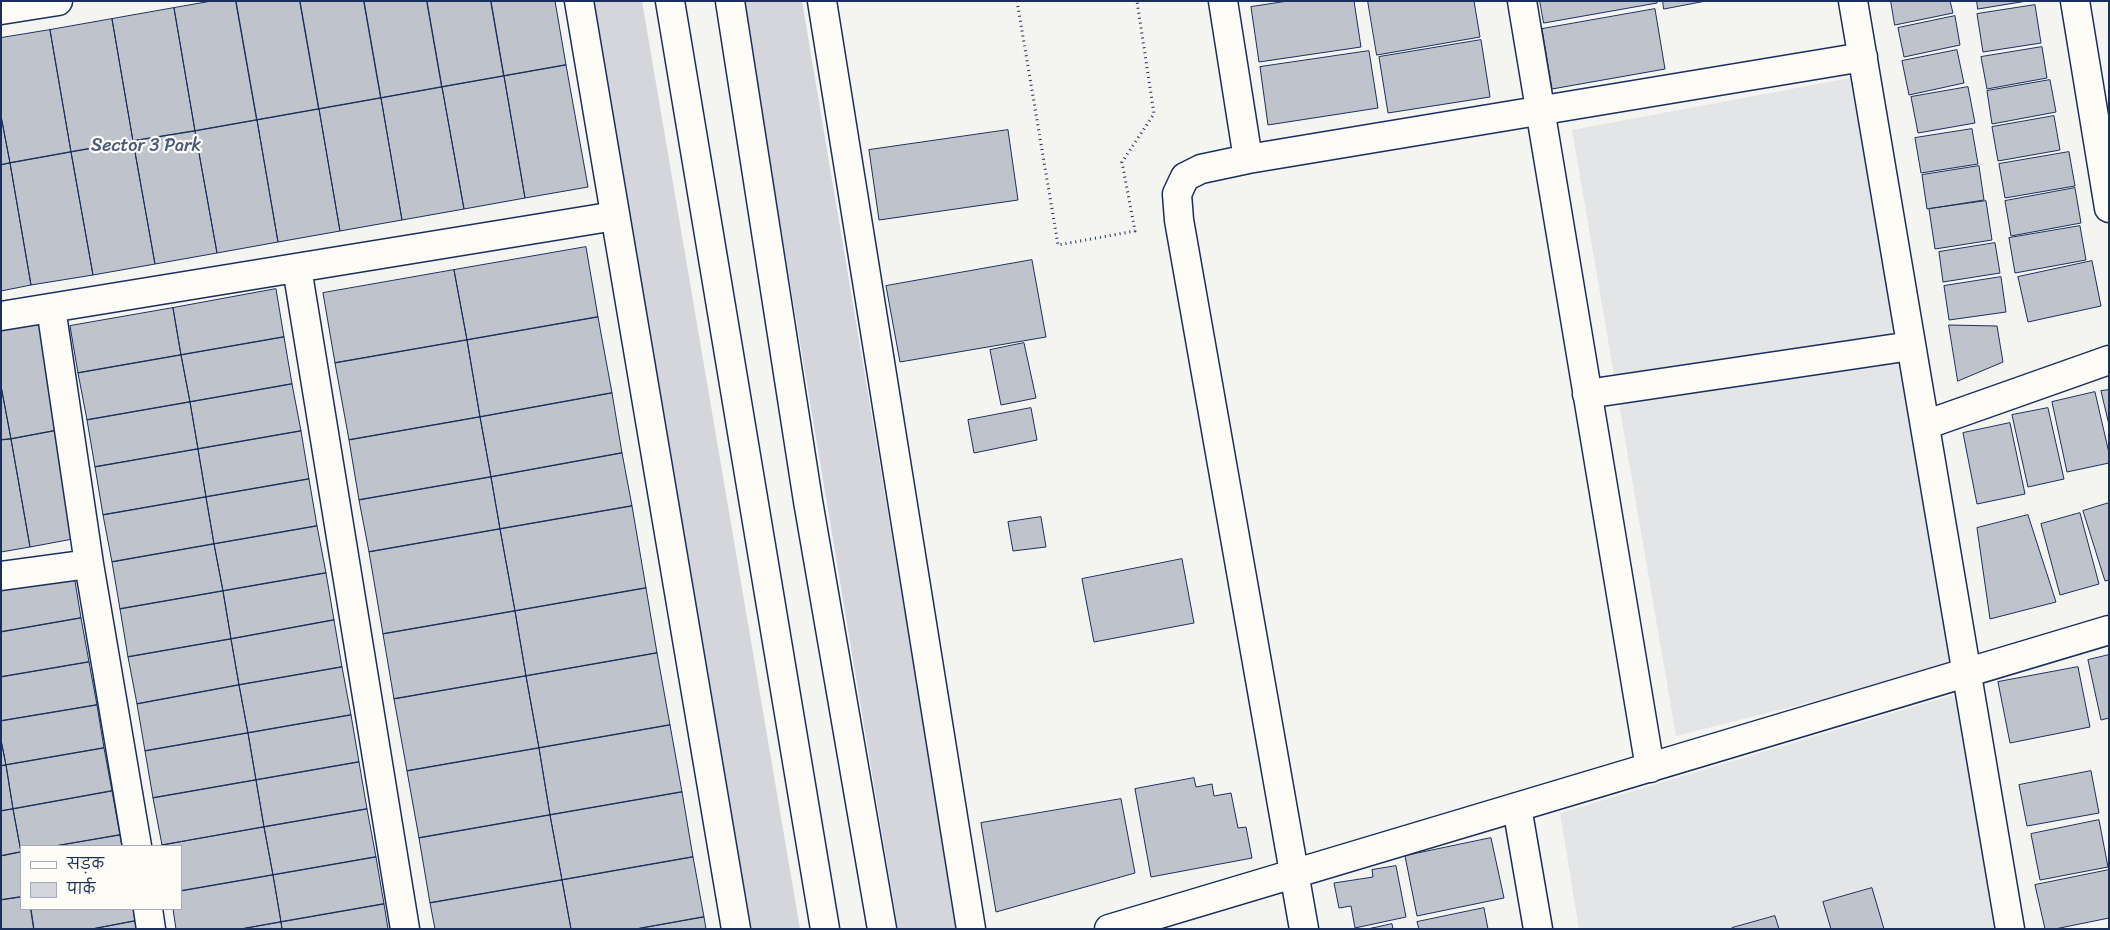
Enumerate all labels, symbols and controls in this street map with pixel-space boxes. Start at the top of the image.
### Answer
park label: Sector 3 Park [91,135,201,157]
legend [20,845,182,910]
text: सड़क [67,851,104,877]
text: पार्क [67,876,95,902]

